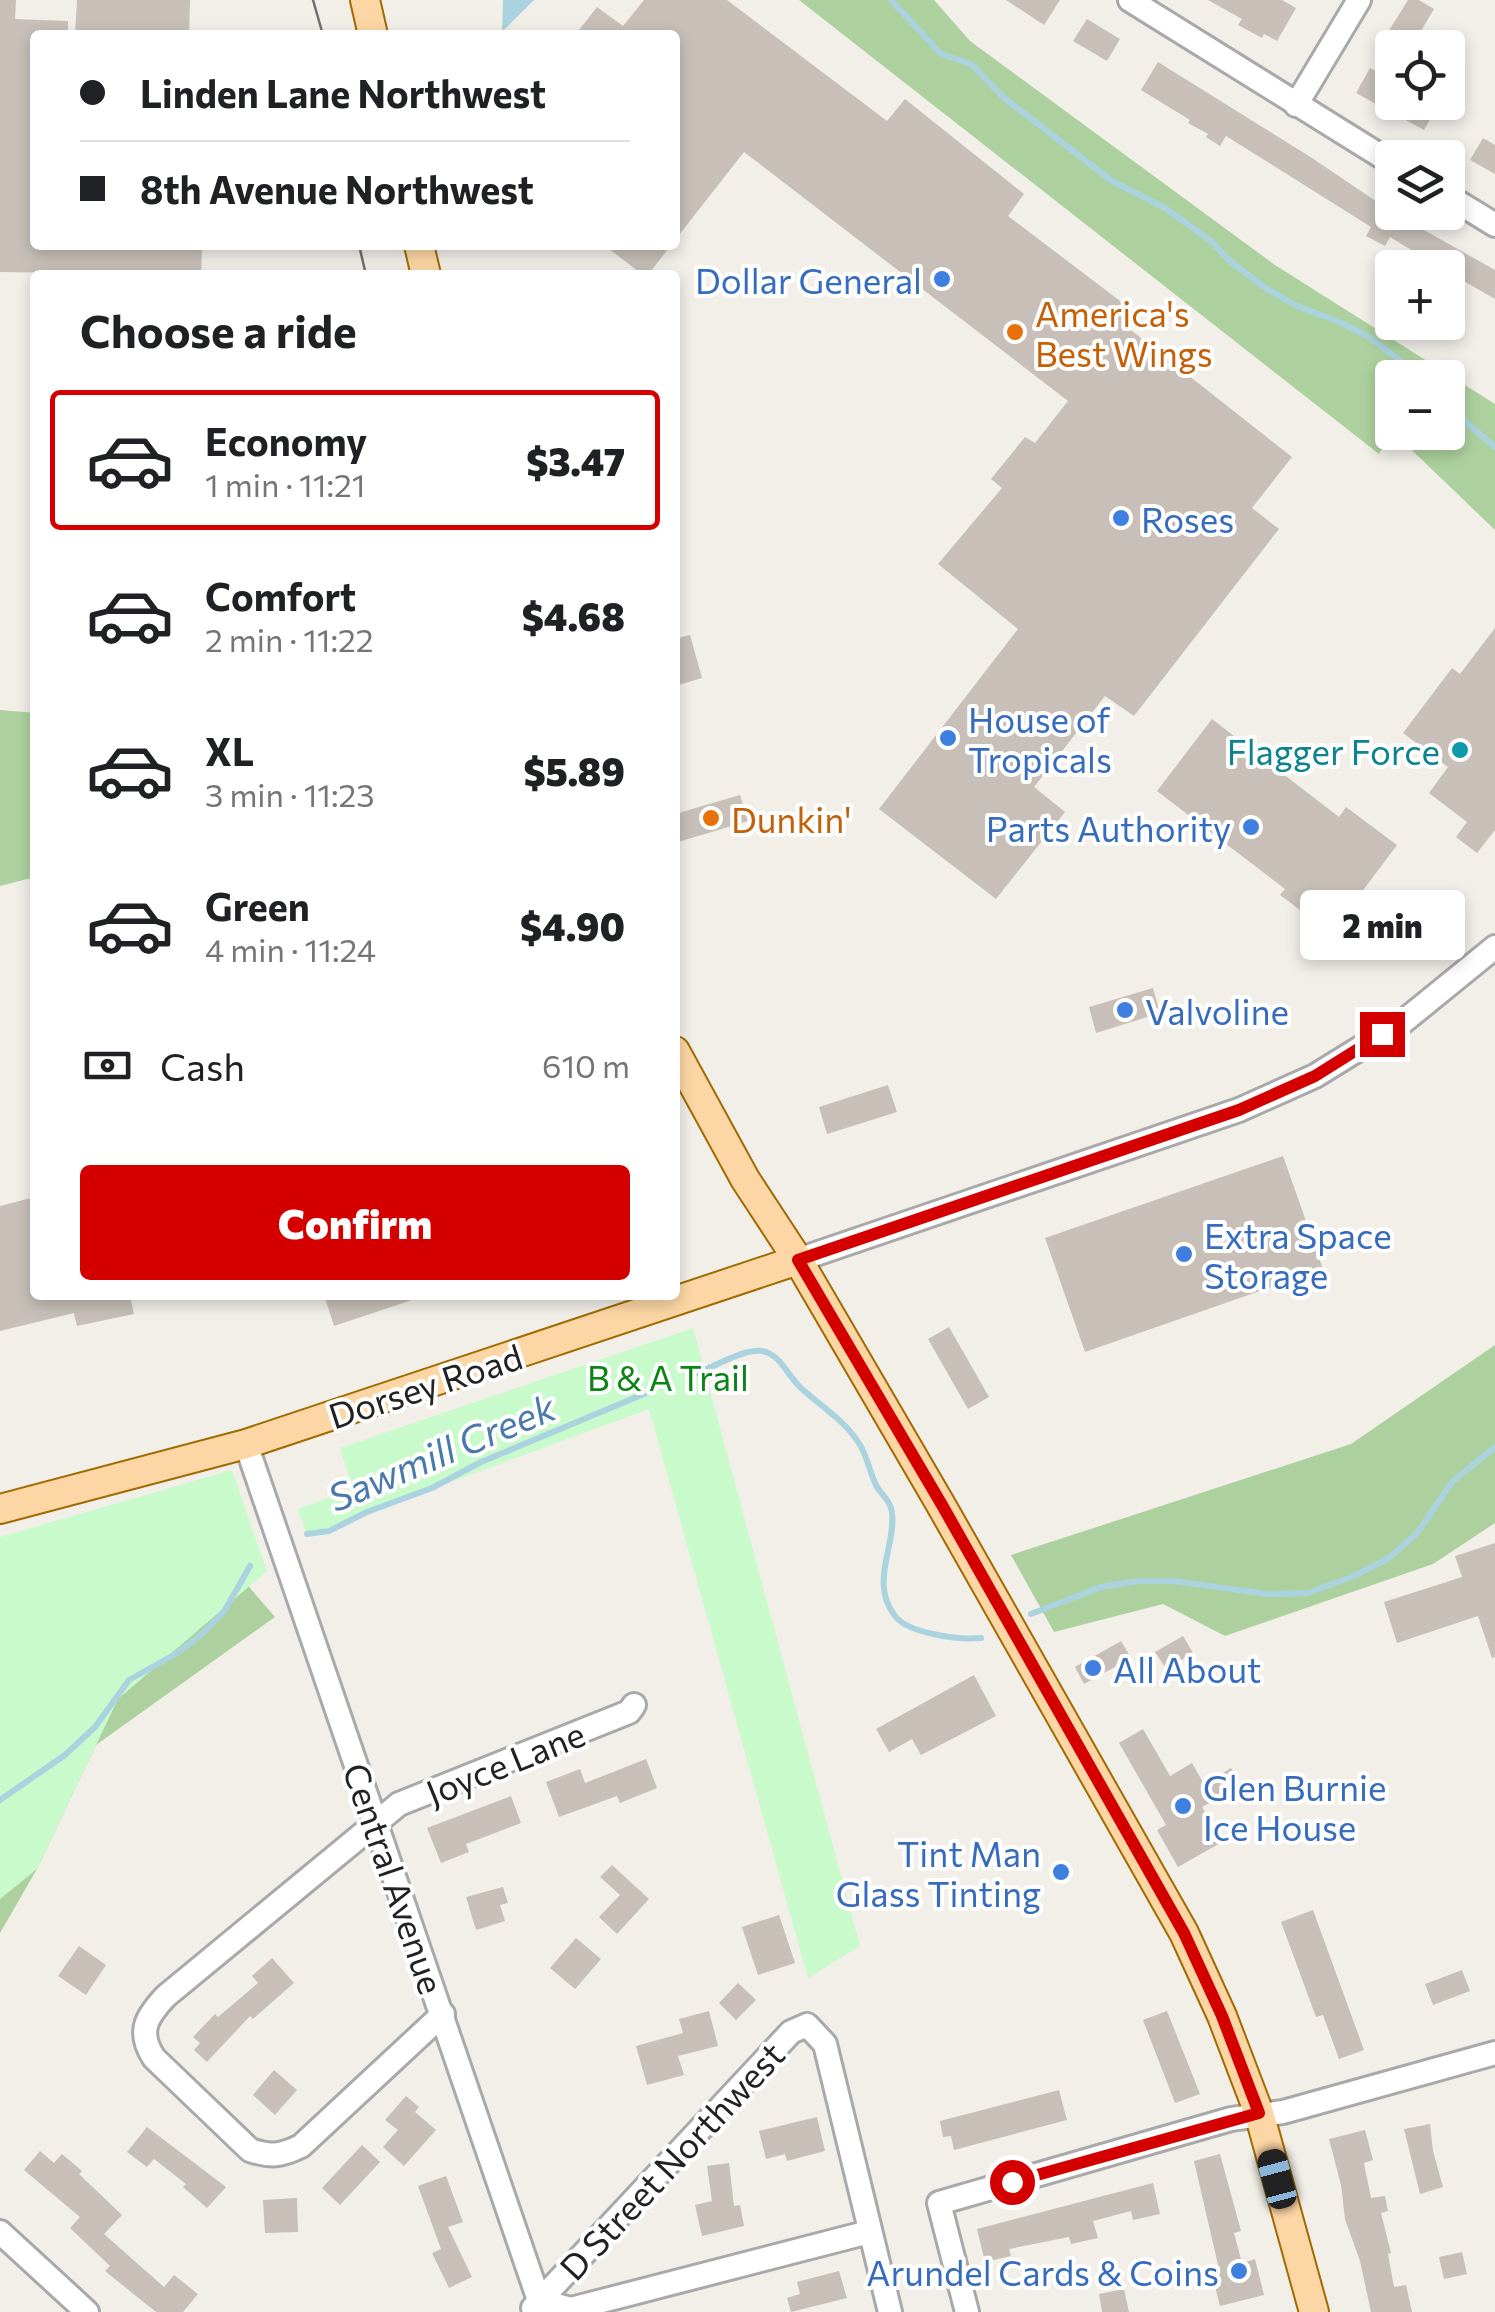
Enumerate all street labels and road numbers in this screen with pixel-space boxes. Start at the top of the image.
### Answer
street label: Dorsey Road [323,1334,527,1436]
street label: Joyce Lane [419,1711,591,1813]
street label: Central Avenue [335,1757,455,1999]
street label: D Street Northwest [550,2032,792,2288]

